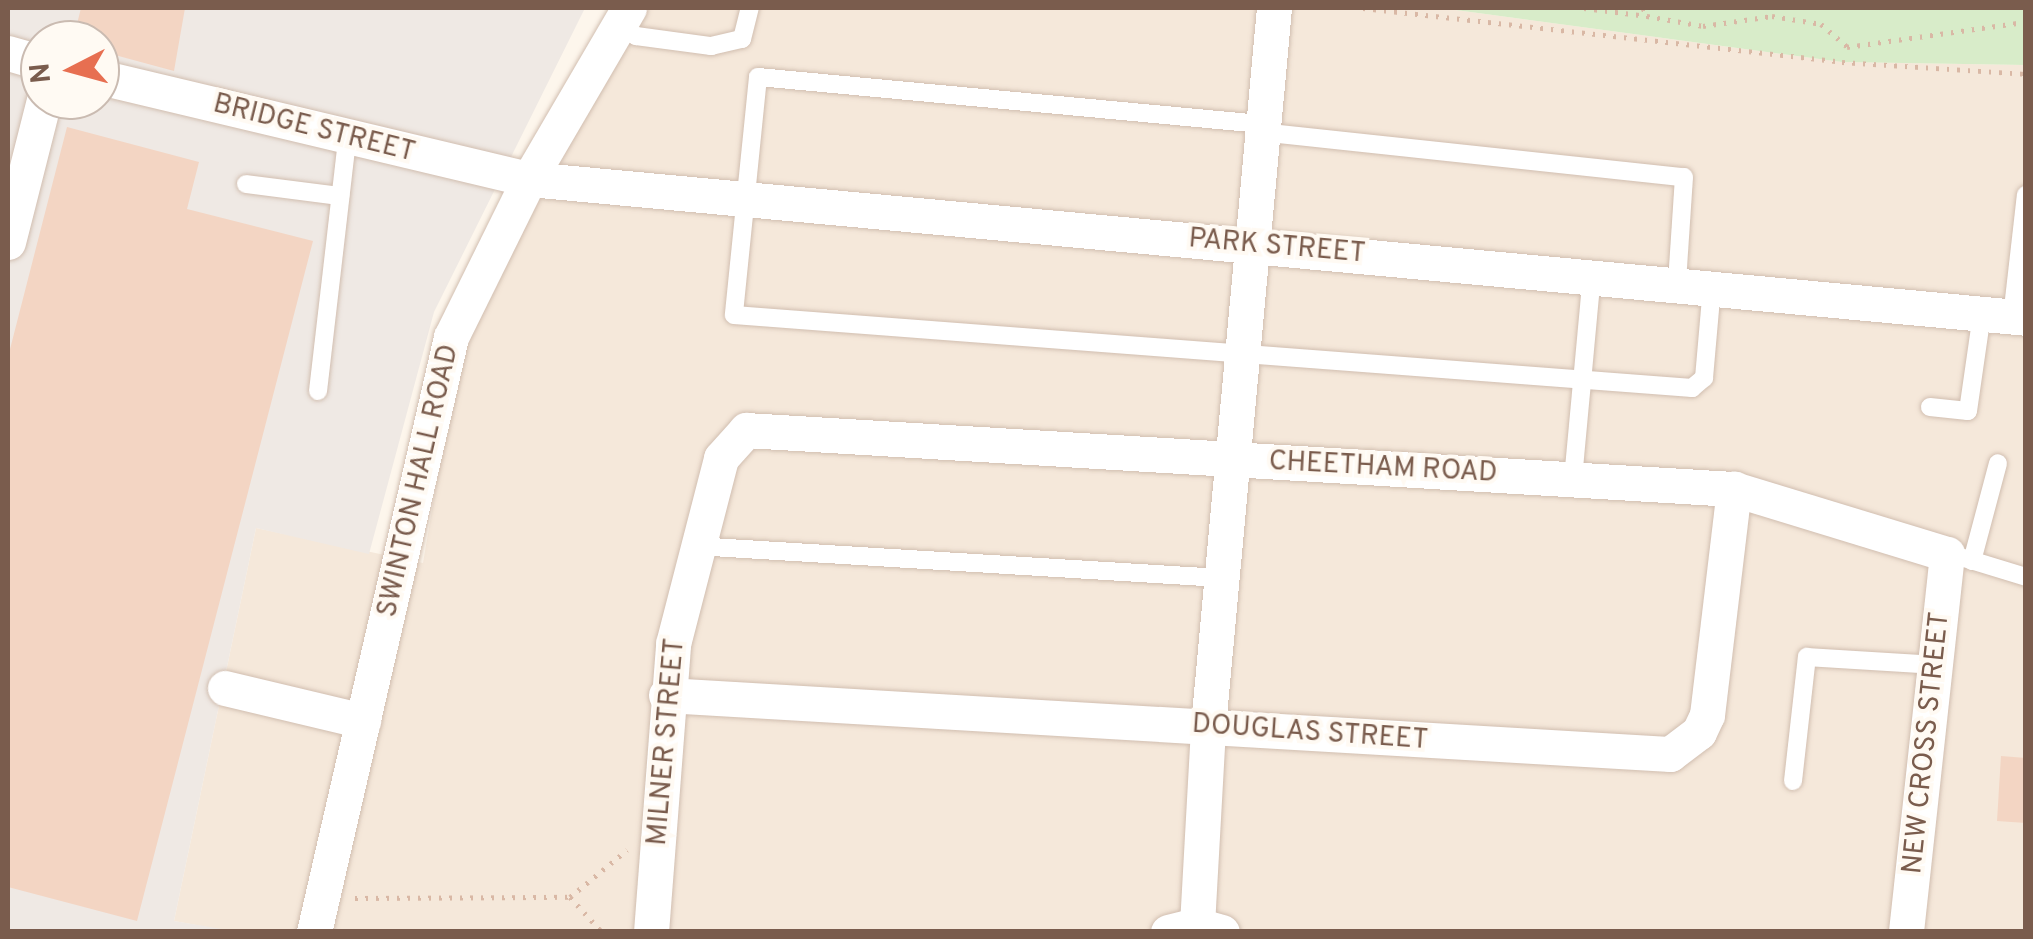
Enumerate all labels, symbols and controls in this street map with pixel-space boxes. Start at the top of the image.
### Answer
north arrow [20,20,120,120]
text: N [23,61,61,85]
street label: BRIDGE STREET [209,88,419,170]
street label: PARK STREET [1187,223,1367,271]
street label: SWINTON HALL ROAD [371,341,467,621]
street label: CHEETHAM ROAD [1268,445,1498,491]
street label: NEW CROSS STREET [1896,610,1958,876]
street label: MILNER STREET [641,637,693,847]
street label: DOUGLAS STREET [1191,708,1429,758]

